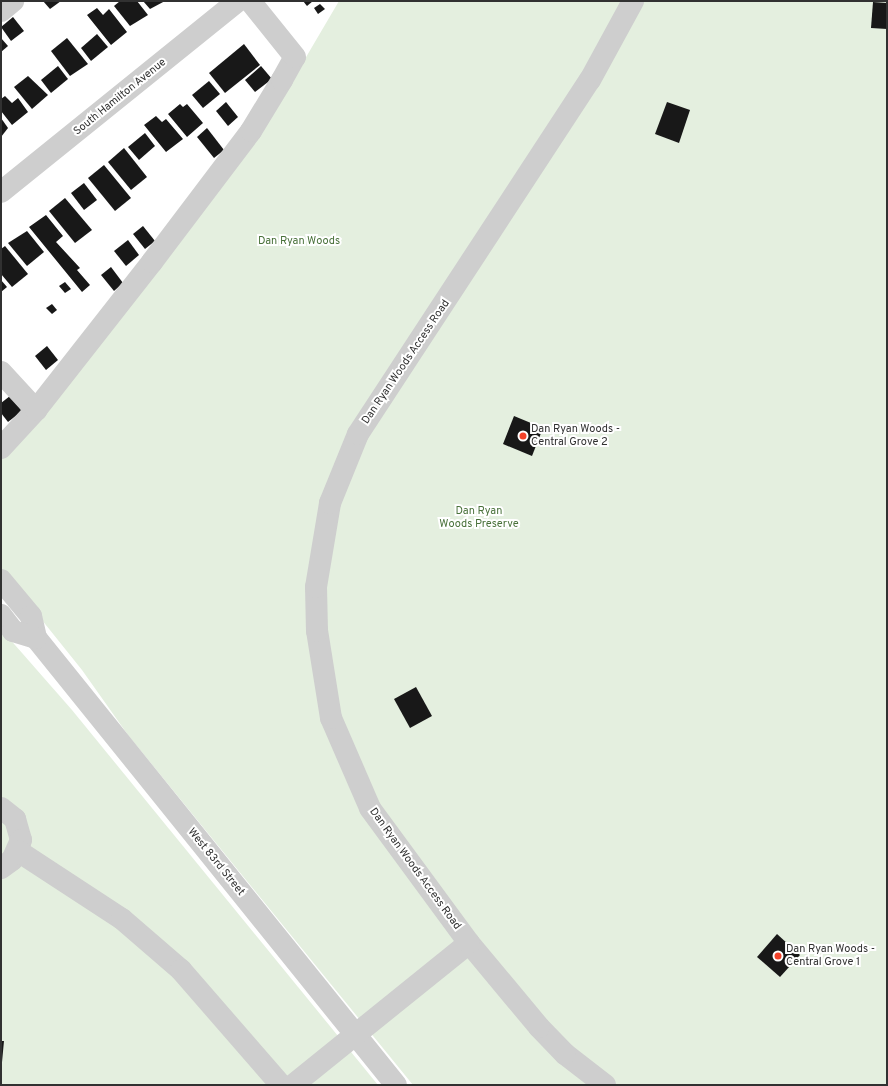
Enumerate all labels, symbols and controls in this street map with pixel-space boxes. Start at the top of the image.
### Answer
street label: South Hamilton Avenue [71,56,169,138]
park label: Dan Ryan Woods [258,234,340,248]
street label: Dan Ryan Woods Access Road [359,297,453,427]
place label: Dan Ryan Woods - Central Grove 2 [531,423,620,449]
marker: Dan Ryan Woods - Central Grove 2 [518,431,528,441]
park label: Dan Ryan Woods Preserve [439,505,519,531]
street label: Dan Ryan Woods Access Road [366,805,464,933]
street label: West 83rd Street [185,826,247,898]
place label: Dan Ryan Woods - Central Grove 1 [786,943,875,969]
marker: Dan Ryan Woods - Central Grove 1 [773,951,783,961]

